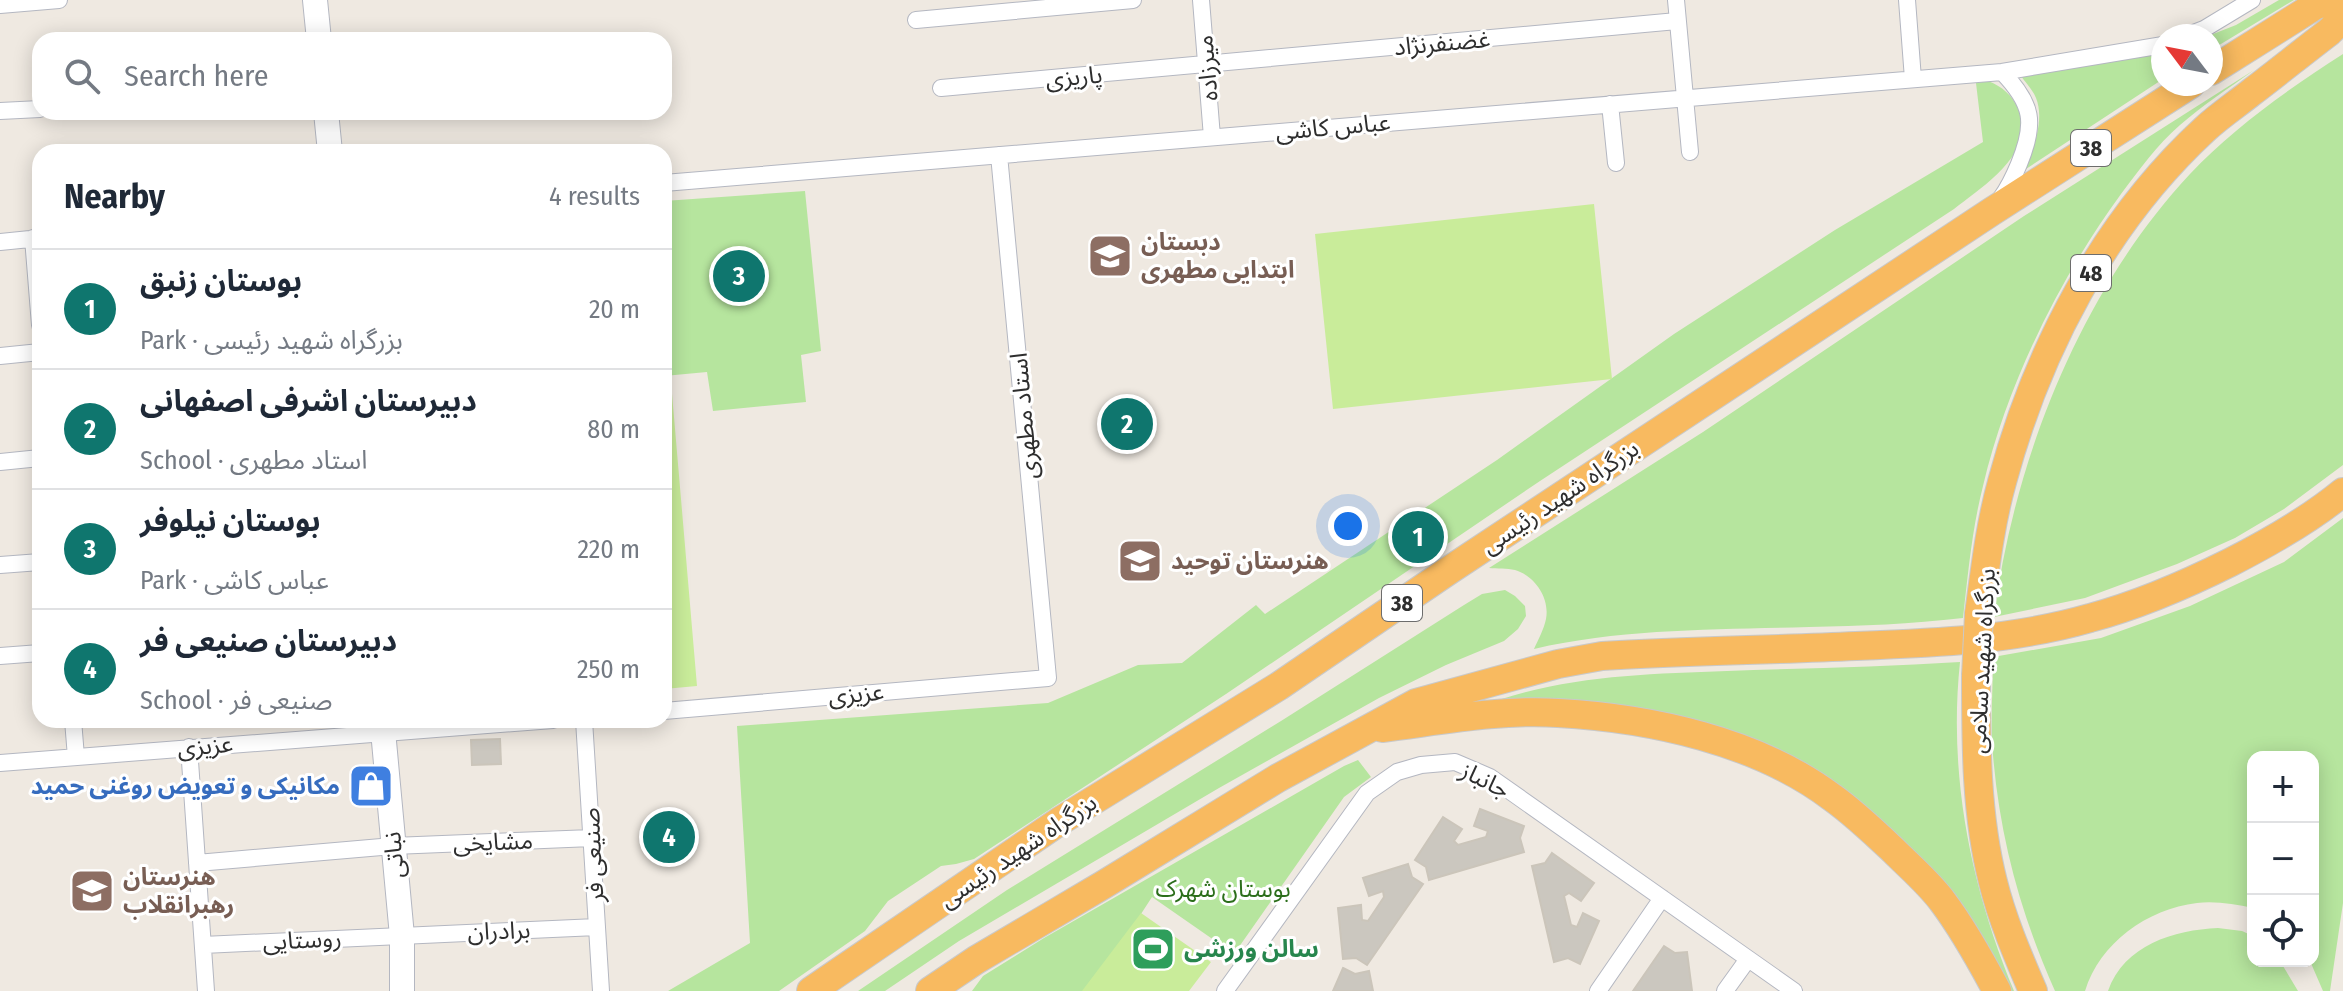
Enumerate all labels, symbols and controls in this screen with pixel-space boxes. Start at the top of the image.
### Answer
north arrow [2151,24,2223,96]
street label: غضنفرنژاد [1393,25,1491,61]
search box [32,32,672,120]
street label: میرزاده [1190,34,1224,102]
icon: search [60,54,104,98]
text: Search here [124,58,269,94]
street label: پاریزی [1044,61,1104,95]
street label: عباس کاشی [1274,108,1392,146]
road number: 38 [2071,130,2111,166]
text: Nearby [64,176,165,217]
text: 4 results [549,181,640,212]
place label: دبستان ابتدایی مطهری [1141,228,1295,284]
school or university icon: دبستان ابتدایی مطهری [1086,232,1134,280]
pin: 3 [713,246,765,306]
road number: 48 [2071,255,2111,291]
text: بوستان زنبق [140,263,302,299]
text: 1 [85,294,96,325]
text: 20 m [589,294,640,325]
text: Park · بزرگراه شهید رئیسی [140,325,403,356]
street label: استاد مطهری [1005,351,1043,481]
text: دبیرستان اشرفی اصفهانی [140,383,477,419]
pin: 2 [1101,394,1153,454]
text: 2 [84,414,96,445]
text: 80 m [587,414,640,445]
street label: بزرگراه شهید رئیسی [1476,434,1644,560]
text: School · استاد مطهری [140,445,367,476]
text: بوستان نیلوفر [140,503,320,539]
your location [1328,506,1368,546]
pin: 1 [1392,507,1444,567]
text: 3 [84,534,96,565]
text: 220 m [577,534,640,565]
school or university icon: هنرستان توحید [1116,537,1164,585]
place label: هنرستان توحید [1171,547,1329,575]
text: Park · عباس کاشی [140,565,329,596]
street label: بزرگراه شهید سلامی [1963,568,2001,754]
road number: 38 [1382,585,1422,621]
text: دبیرستان صنیعی فر [140,623,397,659]
text: 4 [83,654,97,685]
text: 250 m [577,654,640,685]
street label: عزیزی [827,678,885,710]
text: School · صنیعی فر [140,685,333,716]
street label: عزیزی [176,730,234,762]
map controls [2247,751,2319,967]
button: + [2247,751,2319,823]
street label: جانباز [1455,755,1514,804]
shop icon: مکانیکی و تعویض روغنی حمید [347,762,395,810]
place label: مکانیکی و تعویض روغنی حمید [31,772,340,800]
street label: بزرگراه شهید رئیسی [934,788,1102,914]
street label: صنیعی فر [577,807,610,904]
pin: 4 [643,807,695,867]
button: − [2247,823,2319,895]
street label: مشایخی [452,827,534,857]
street label: نباتی [378,831,410,879]
place label: هنرستان رهبرانقلاب [123,863,234,920]
school or university icon: هنرستان رهبرانقلاب [68,867,116,915]
park label: بوستان شهرک [1155,875,1291,903]
button: locate [2247,895,2319,967]
street label: برادران [467,916,531,946]
street label: روستایی [262,924,342,956]
sports icon: سالن ورزشی [1129,925,1177,973]
place label: سالن ورزشی [1184,935,1319,963]

